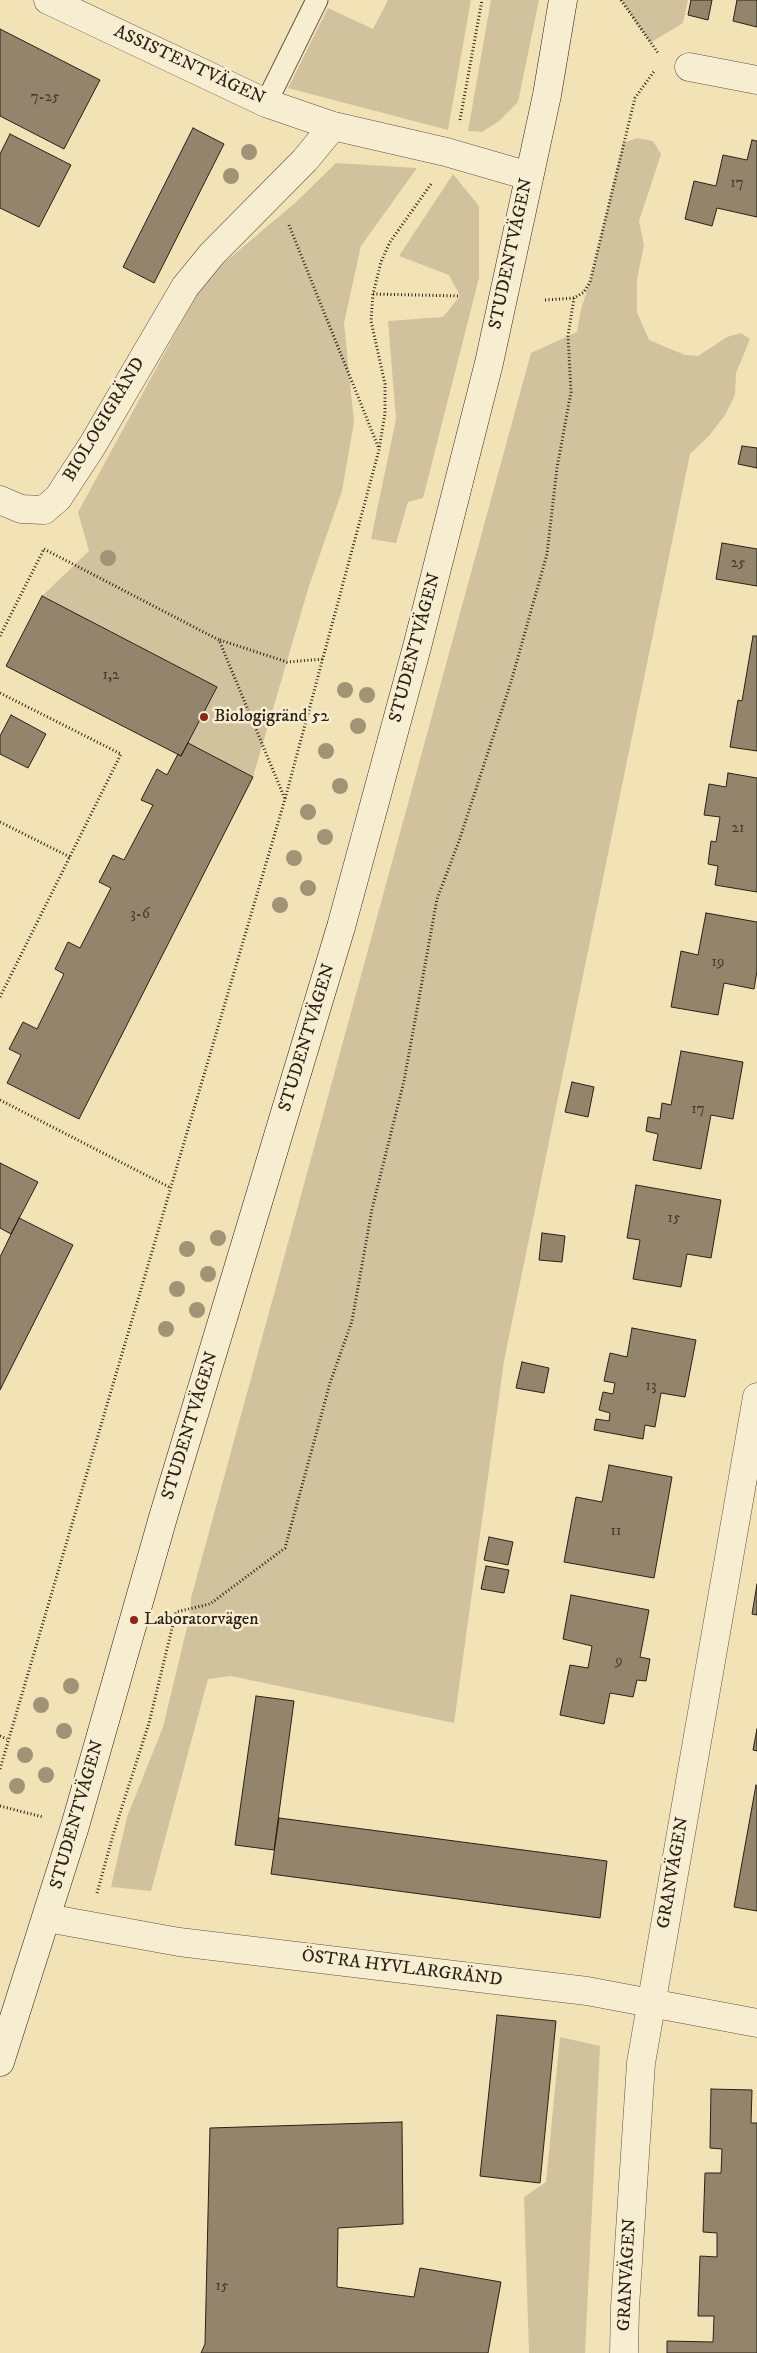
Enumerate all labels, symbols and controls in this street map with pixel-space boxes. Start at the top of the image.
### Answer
street label: ASSISTENTVÄGEN [110,21,268,111]
house number: 7-25 [31,89,59,107]
house number: 17 [730,175,744,193]
street label: STUDENTVÄGEN [485,177,539,331]
street label: BIOLOGIGRÄND [59,354,151,486]
house number: 25 [731,555,745,573]
street label: STUDENTVÄGEN [386,571,446,725]
house number: 1,2 [103,667,119,685]
place label: Biologigränd 52 [214,706,329,728]
marker: Biologigränd 52 [198,711,210,723]
house number: 21 [732,820,744,838]
house number: 3-6 [130,906,150,924]
house number: 19 [712,954,724,972]
street label: STUDENTVÄGEN [275,961,341,1115]
house number: 17 [691,1101,705,1119]
house number: 15 [668,1210,680,1228]
street label: STUDENTVÄGEN [158,1349,224,1503]
house number: 13 [645,1378,657,1396]
house number: 11 [610,1523,622,1541]
place label: Laboratorvägen [144,1609,259,1631]
marker: Laboratorvägen [128,1614,140,1626]
house number: 9 [615,1653,623,1671]
street label: STUDENTVÄGEN [46,1738,110,1892]
street label: GRANVÄGEN [654,1816,694,1930]
street label: ÖSTRA HYVLARGRÄND [300,1946,504,1992]
street label: GRANVÄGEN [614,2218,642,2332]
house number: 15 [216,2278,228,2296]

